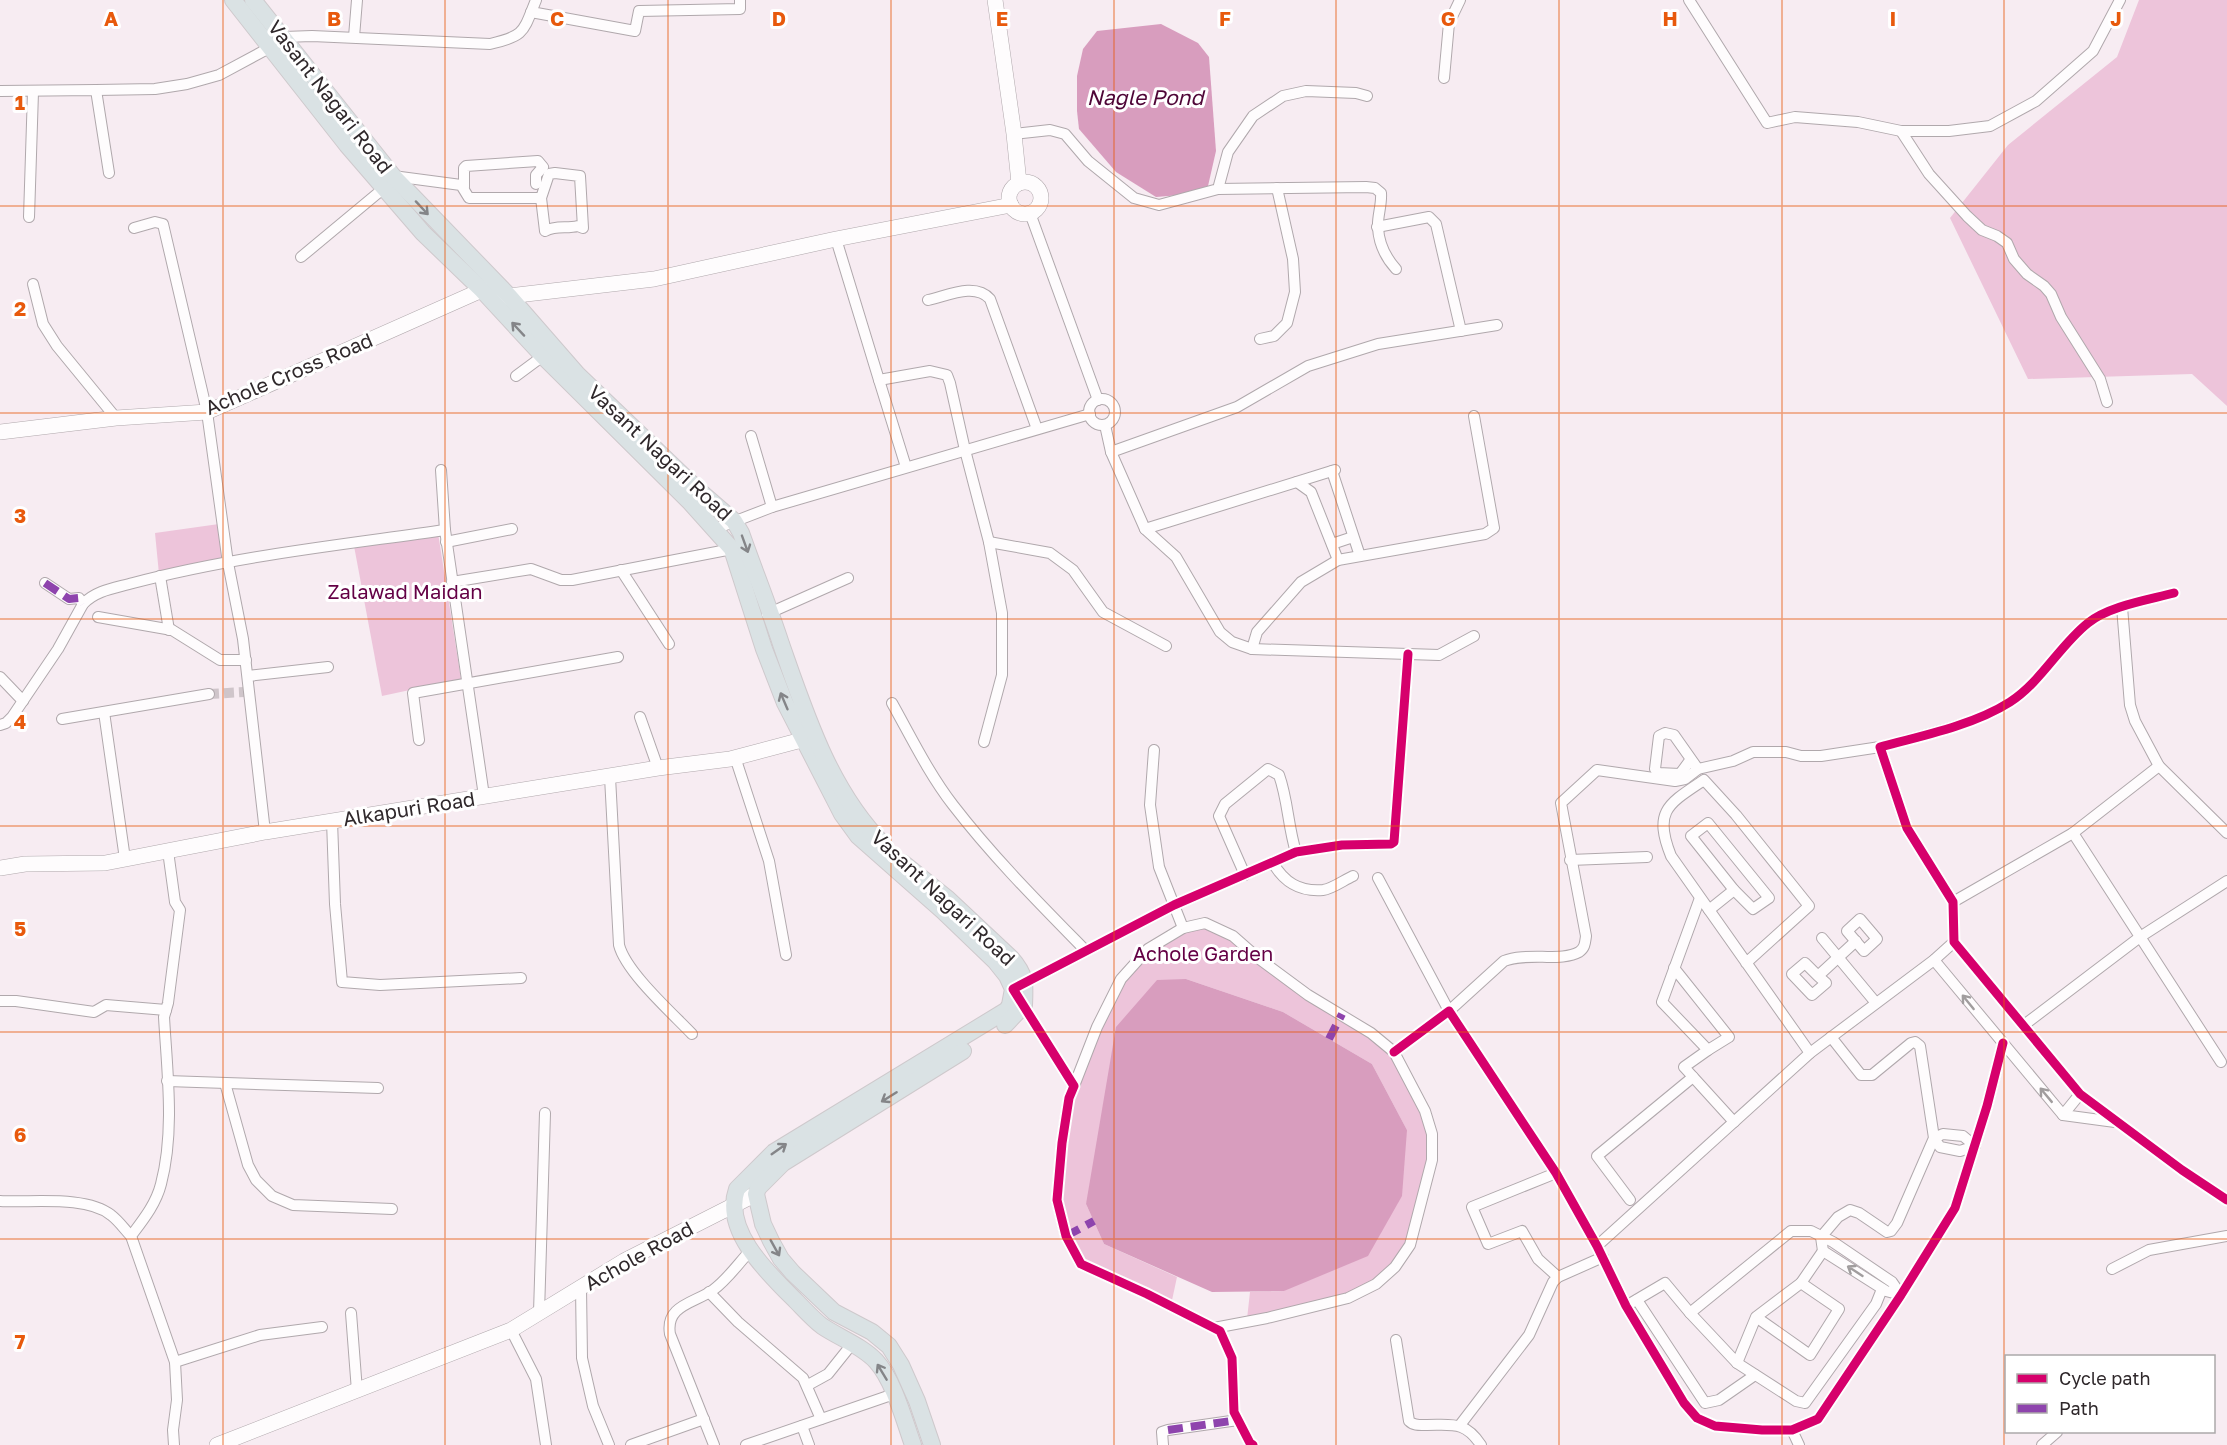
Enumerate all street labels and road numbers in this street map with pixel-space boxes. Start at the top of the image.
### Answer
street label: Vasant Nagari Road [264,15,398,178]
street label: Achole Cross Road [201,327,376,419]
street label: Vasant Nagari Road [584,379,738,525]
street label: Alkapuri Road [341,786,477,830]
street label: Vasant Nagari Road [867,824,1021,970]
street label: Achole Road [580,1215,697,1295]

